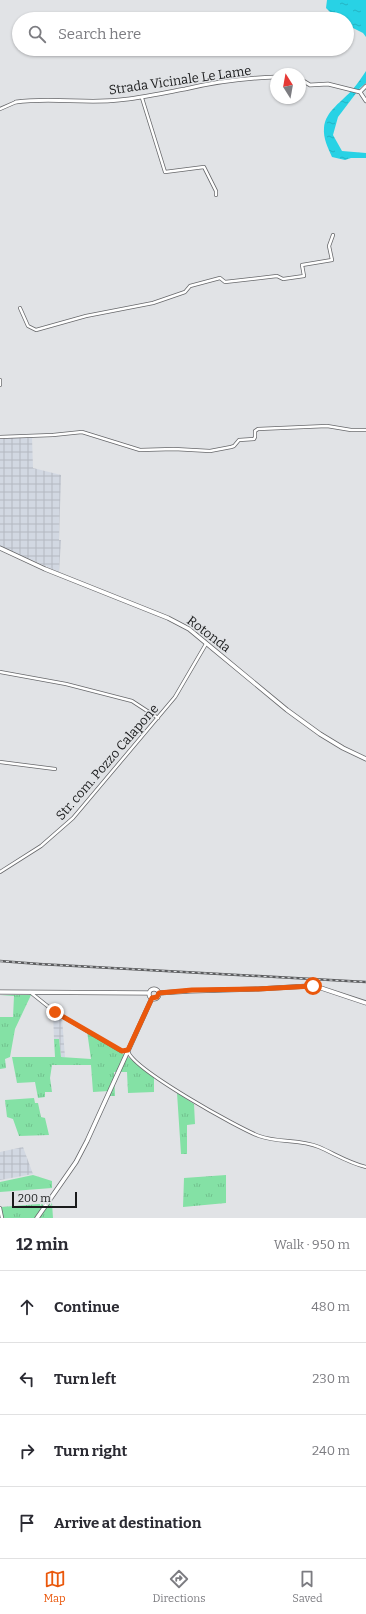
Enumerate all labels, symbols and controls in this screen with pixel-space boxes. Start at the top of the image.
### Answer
search box [12,12,354,56]
icon: search [26,23,48,45]
text: Search here [58,25,141,43]
street label: Strada Vicinale Le Lame [108,63,252,97]
north arrow [270,68,306,104]
street label: Rotonda [184,613,234,655]
street label: Str. com. Pozzo Calapone [53,701,161,823]
route start [304,977,322,995]
route end [46,1003,64,1021]
scale bar [12,1190,77,1209]
text: 200 m [18,1192,51,1205]
text: 12 min [16,1234,69,1255]
text: Walk · 950 m [274,1237,350,1252]
icon: ahead [16,1296,38,1318]
text: Continue [54,1298,120,1316]
text: 480 m [311,1299,350,1314]
icon: left [16,1368,38,1390]
text: Turn left [54,1370,116,1388]
text: 230 m [312,1371,350,1386]
icon: right [16,1440,38,1462]
text: Turn right [54,1442,127,1460]
text: 240 m [312,1443,350,1458]
icon: arrive [16,1512,38,1534]
text: Arrive at destination [54,1514,201,1532]
tab: Map [43,1568,66,1605]
tab: Directions [153,1568,205,1605]
tab: Saved [292,1568,323,1605]

